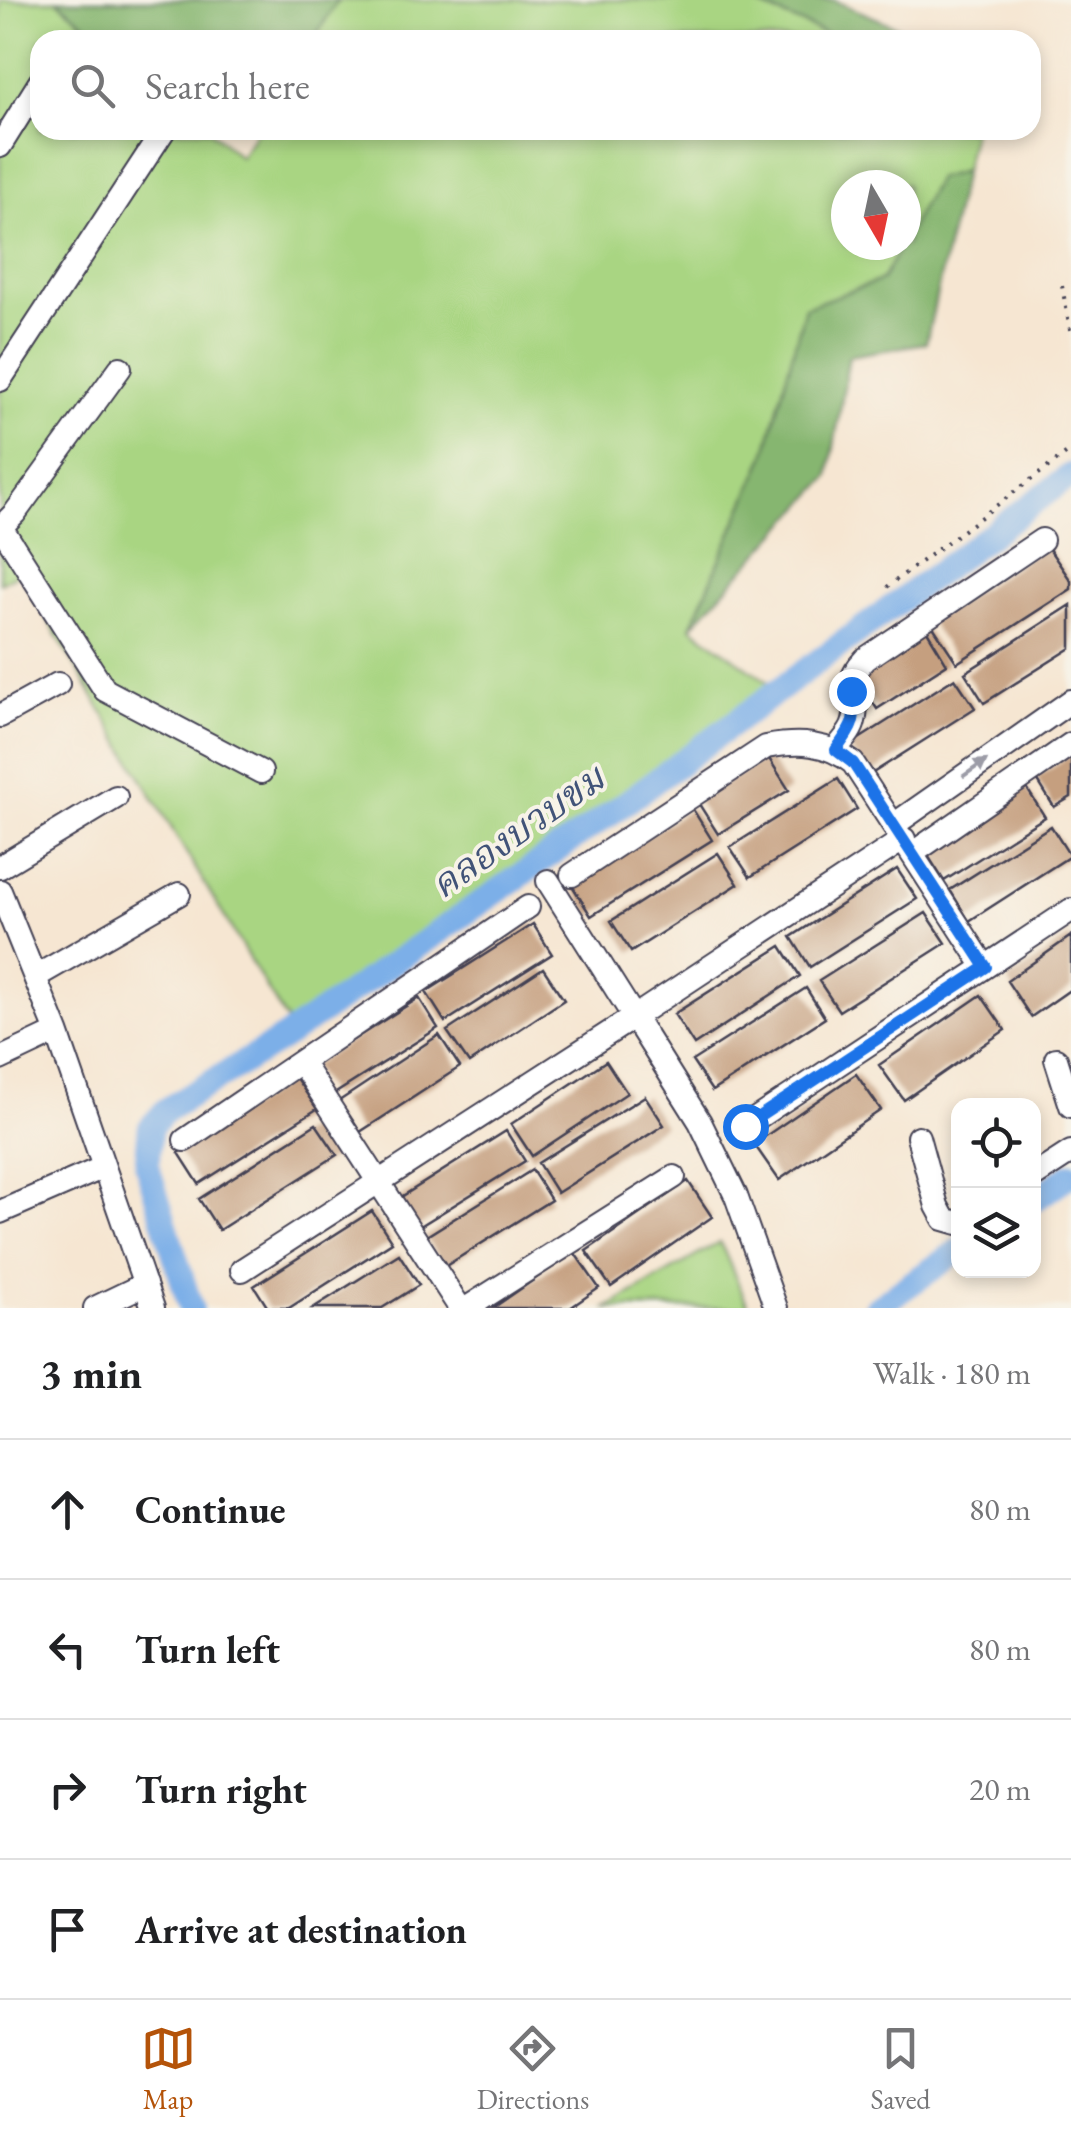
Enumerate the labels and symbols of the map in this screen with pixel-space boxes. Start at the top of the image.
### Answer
north arrow [831,170,921,260]
route end [829,669,875,715]
water label: คลองบวบขม [420,752,615,909]
one-way arrow [962,759,988,778]
route start [723,1104,769,1150]

